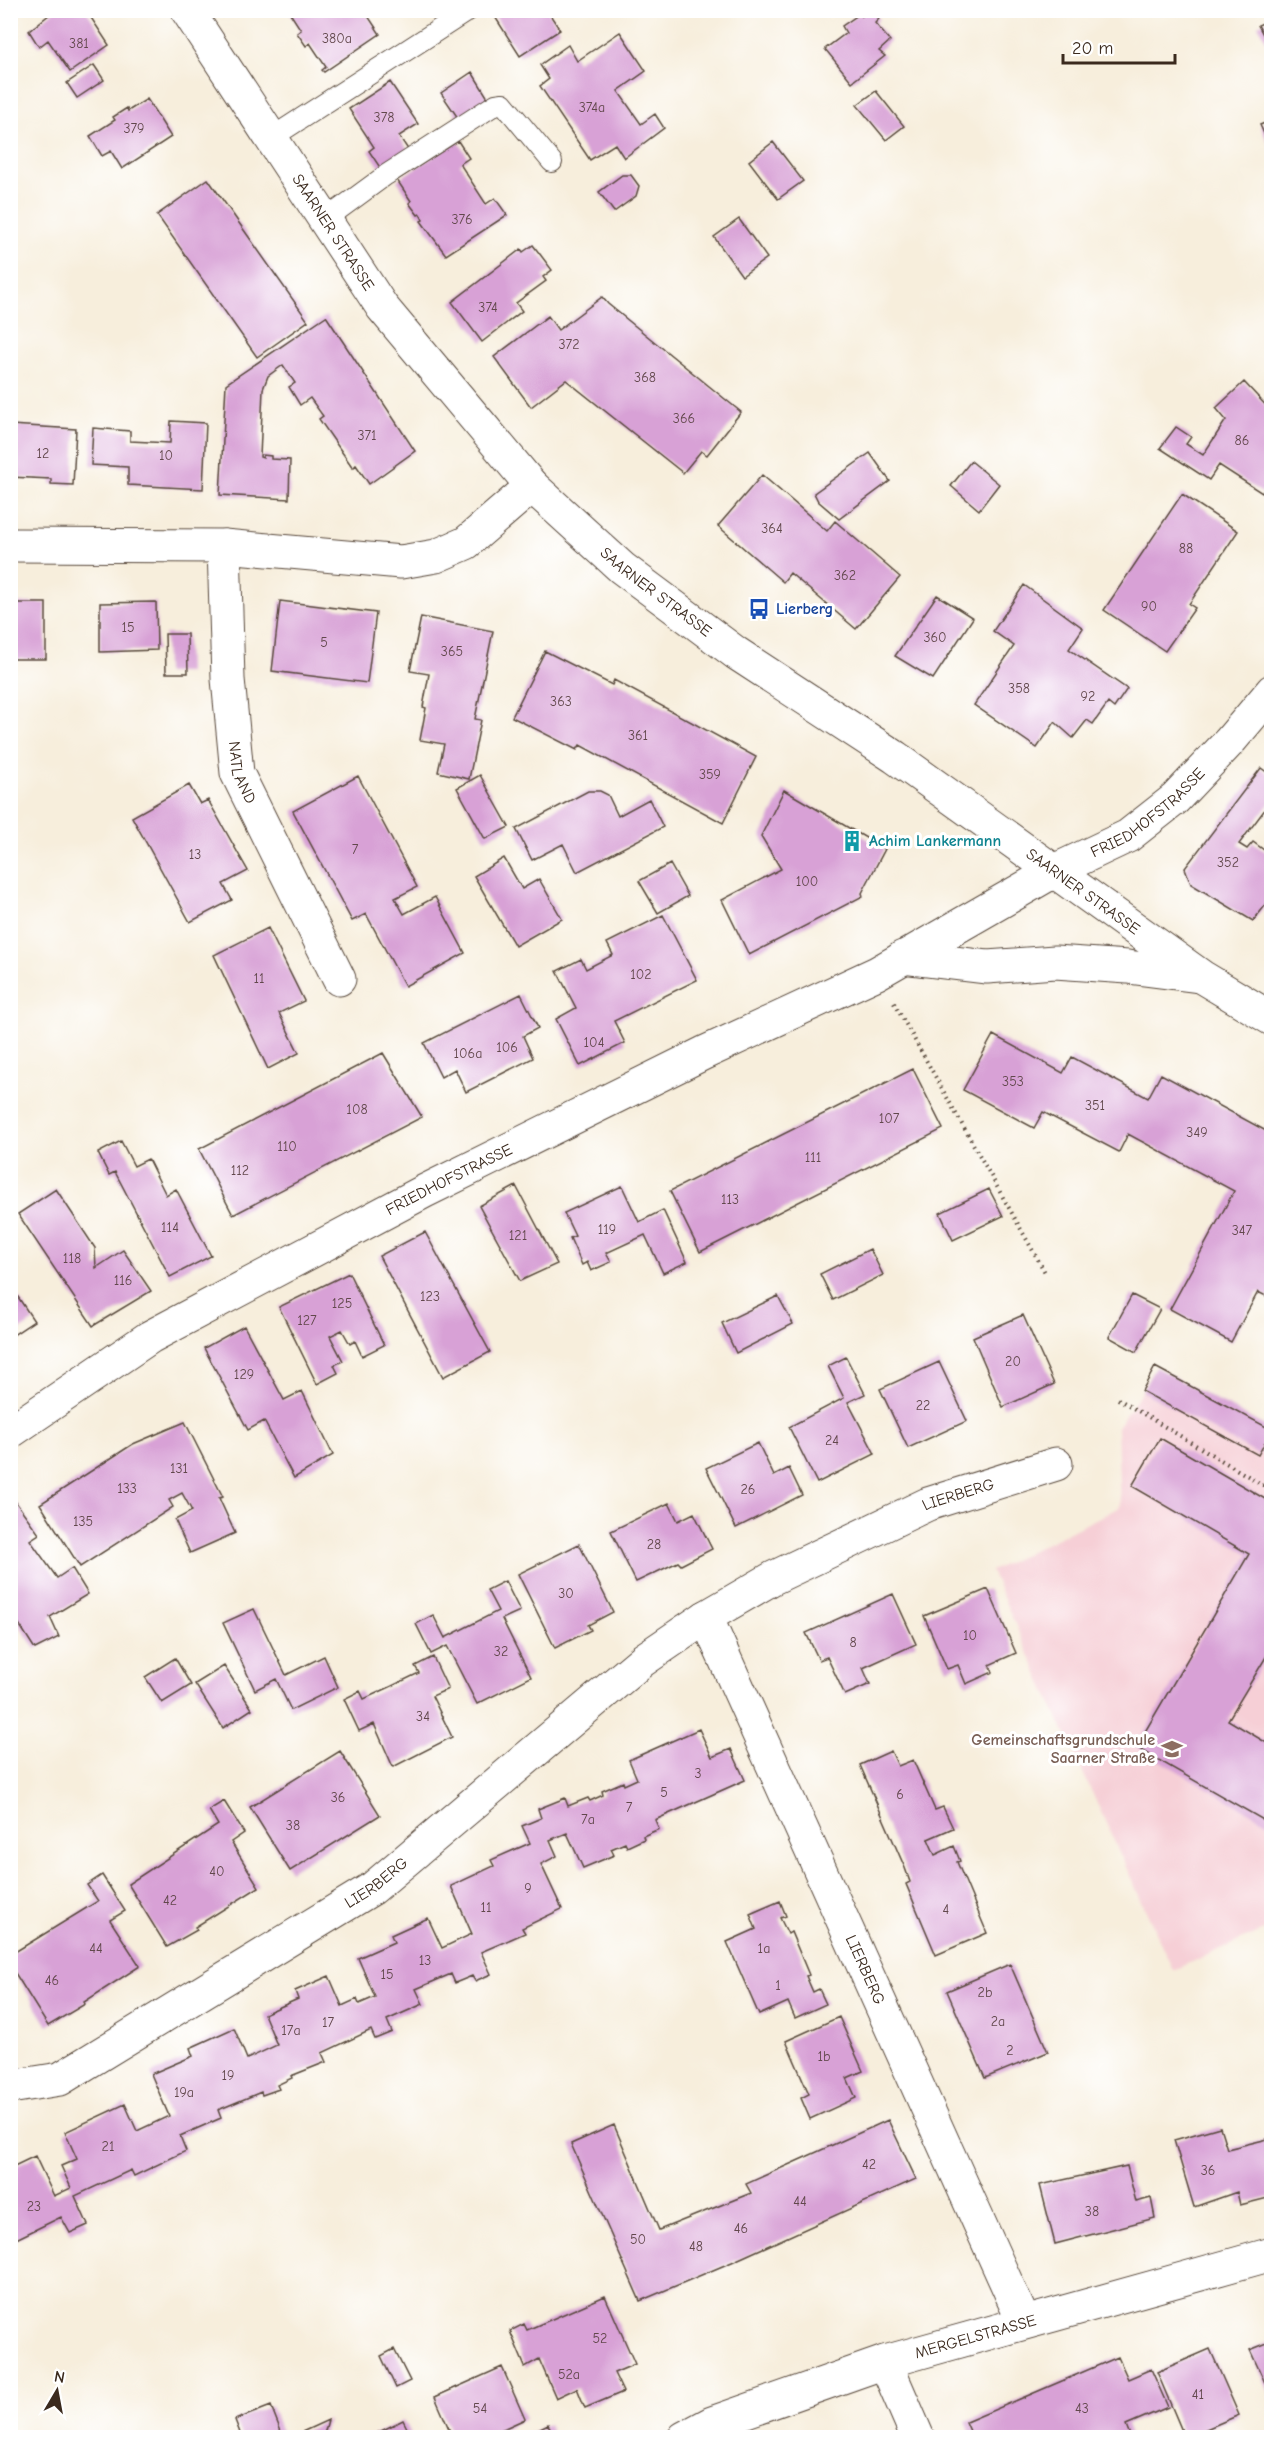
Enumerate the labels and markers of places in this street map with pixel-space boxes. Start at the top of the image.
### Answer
bus stop icon: Lierberg [747,597,771,621]
place label: Lierberg [776,600,833,618]
building icon: Achim Lankermann [840,829,864,853]
place label: Achim Lankermann [869,832,1001,850]
place label: Gemeinschaftsgrundschule Saarner Straße [971,1731,1155,1767]
school or university icon: Gemeinschaftsgrundschule Saarner Straße [1160,1737,1184,1761]

